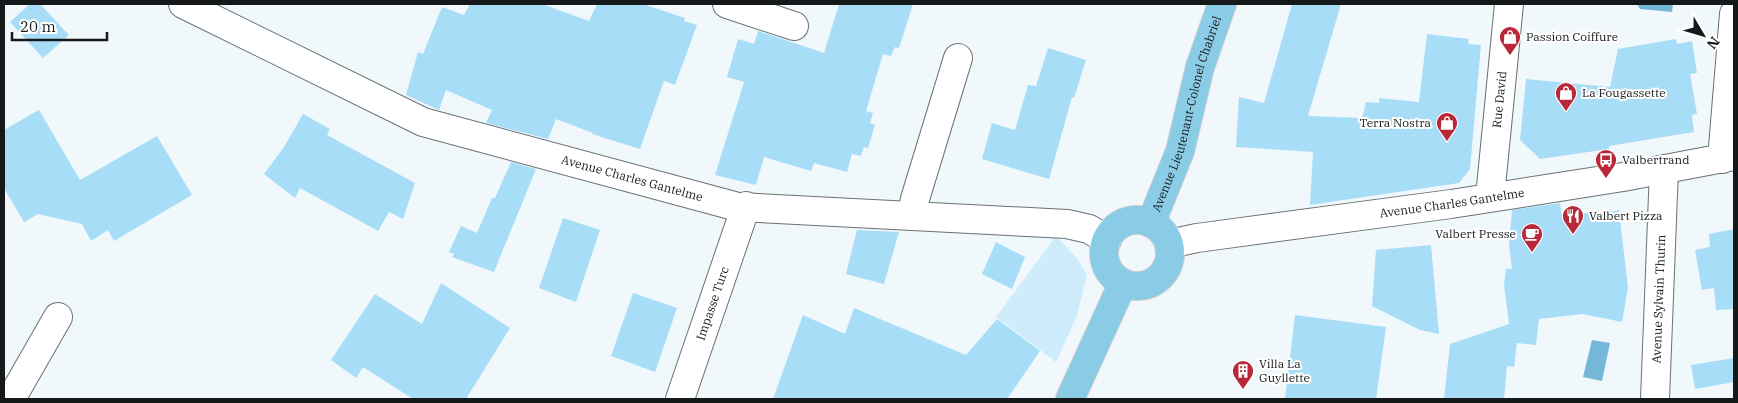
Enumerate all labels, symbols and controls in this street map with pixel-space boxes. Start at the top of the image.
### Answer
scale bar [12,10,108,42]
north arrow [1678,10,1728,60]
street label: Avenue Lieutenant-Colonel Chabriel [1148,14,1224,214]
text: 20 m [20,17,56,36]
shop icon: Passion Coiffure [1498,25,1522,56]
place label: Passion Coiffure [1526,29,1618,44]
text: N [1703,33,1724,53]
street label: Rue David [1489,70,1509,129]
shop icon: La Fougassette [1554,81,1578,112]
place label: La Fougassette [1582,85,1666,100]
shop icon: Terra Nostra [1435,111,1459,142]
place label: Terra Nostra [1359,115,1431,130]
bus stop icon: Valbertrand [1594,148,1618,179]
street label: Avenue Charles Gantelme [560,152,705,204]
place label: Valbertrand [1622,152,1690,167]
street label: Avenue Charles Gantelme [1379,185,1525,220]
restaurant icon: Valbert Pizza [1561,204,1585,235]
place label: Valbert Pizza [1589,208,1663,223]
cafe icon: Valbert Presse [1520,222,1544,253]
place label: Valbert Presse [1435,226,1516,241]
street label: Avenue Sylvain Thurin [1648,234,1668,364]
street label: Impasse Turc [693,264,732,342]
place label: Villa La Guyllette [1259,356,1310,385]
building icon: Villa La Guyllette [1231,359,1255,390]

